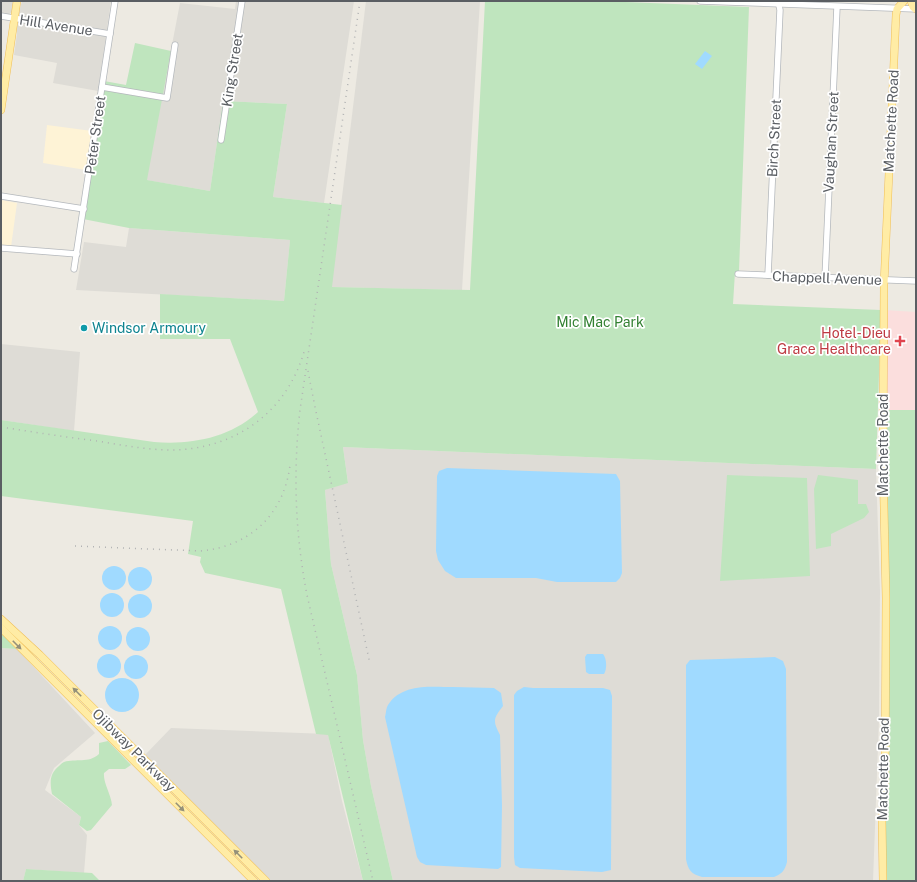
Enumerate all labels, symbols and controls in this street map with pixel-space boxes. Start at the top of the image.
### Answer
street label: Hill Avenue [18,11,94,39]
street label: King Street [218,32,246,108]
street label: Matchette Road [880,69,902,173]
street label: Vaughan Street [820,91,842,193]
street label: Peter Street [82,95,108,175]
street label: Birch Street [764,99,784,177]
street label: Chappell Avenue [772,268,882,288]
park label: Mic Mac Park [556,314,644,330]
place label: Windsor Armoury [92,320,207,336]
marker: Windsor Armoury [79,323,89,333]
place label: Hotel-Dieu Grace Healthcare [777,325,891,357]
marker: Hotel-Dieu Grace Healthcare [894,335,906,347]
street label: Matchette Road [875,394,891,496]
one-way arrow [12,640,22,649]
one-way arrow [72,687,81,697]
street label: Ojibway Parkway [89,705,179,795]
street label: Matchette Road [874,718,892,820]
one-way arrow [175,802,185,812]
one-way arrow [233,849,243,858]

